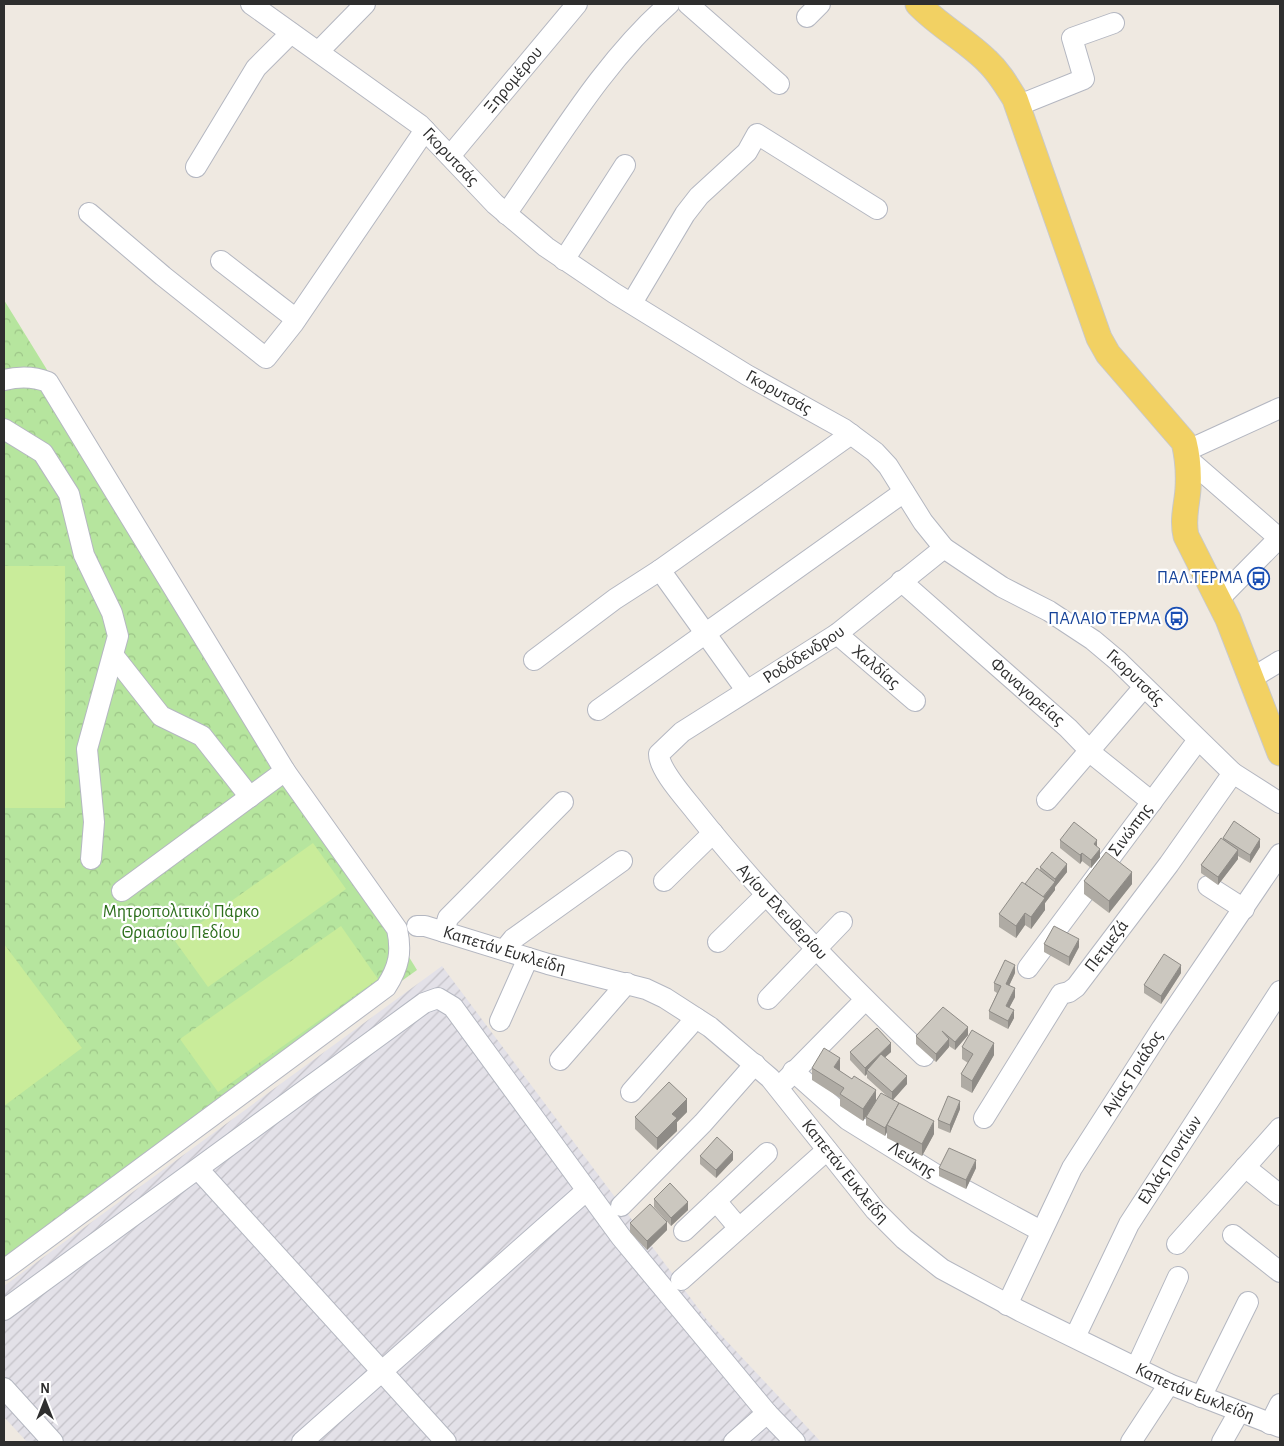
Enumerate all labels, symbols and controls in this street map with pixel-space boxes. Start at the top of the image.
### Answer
street label: Ξηρομέρου [481,43,546,117]
street label: Γκορυτσάς [419,124,482,190]
street label: Γκορυτσάς [742,367,815,418]
bus stop icon: ΠΑΛ.ΤΕΡΜΑ [1247,566,1271,590]
place label: ΠΑΛ.ΤΕΡΜΑ [1157,569,1244,587]
bus stop icon: ΠΑΛΑΙΟ ΤΕΡΜΑ [1165,607,1189,631]
place label: ΠΑΛΑΙΟ ΤΕΡΜΑ [1048,610,1162,628]
street label: Ροδόδενδρου [760,622,848,687]
street label: Χαλδίας [848,642,903,693]
street label: Γκορυτσάς [1103,646,1168,710]
street label: Φαναγορείας [986,655,1068,729]
street label: Σινώπης [1106,801,1156,860]
street label: Αγίου Ελευθερίου [733,860,832,963]
park label: Μητροπολιτικό Πάρκο Θριασίου Πεδίου [103,903,259,942]
street label: Πετμεζά [1082,917,1132,975]
street label: Καπετάν Ευκλείδη [441,923,568,977]
street label: Αγίας Τριάδος [1099,1028,1167,1119]
street label: Ελλάς Ποντίων [1135,1112,1206,1208]
street label: Καπετάν Ευκλείδη [798,1116,892,1227]
street label: Λεύκης [885,1138,939,1181]
street label: Καπετάν Ευκλείδη [1132,1360,1257,1425]
north arrow [20,1376,70,1426]
text: N [40,1382,50,1396]

